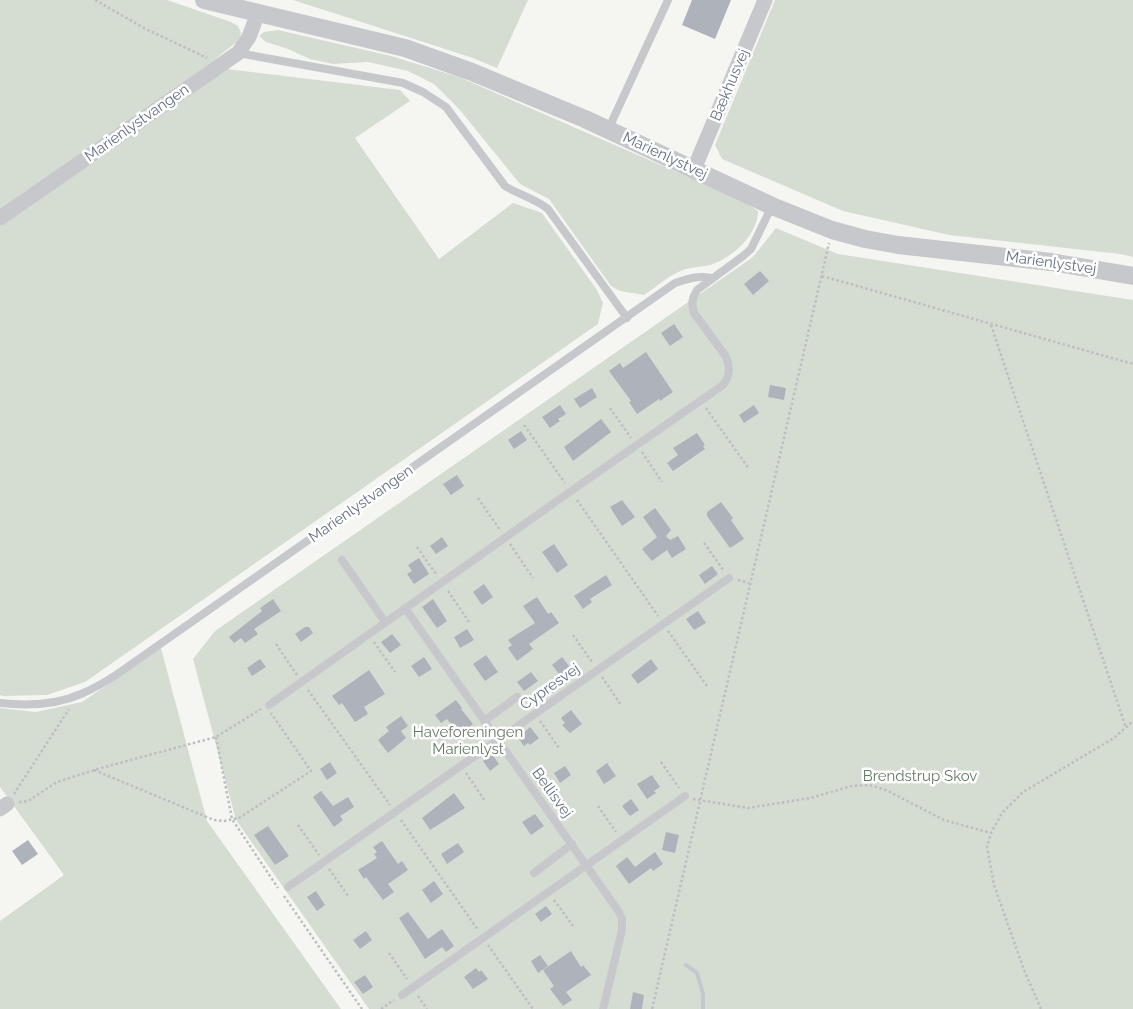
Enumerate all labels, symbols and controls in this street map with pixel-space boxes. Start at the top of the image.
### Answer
street label: Bækhusvej [707,46,753,124]
street label: Marienlystvangen [81,80,193,166]
street label: Marienlystvej [620,129,710,183]
street label: Marienlystvej [1005,248,1097,278]
street label: Marienlystvangen [305,461,417,547]
street label: Cypresvej [517,660,583,714]
park label: Haveforeningen Marienlyst [413,723,523,758]
street label: Bellisvej [528,765,576,821]
park label: Brendstrup Skov [863,767,977,785]

